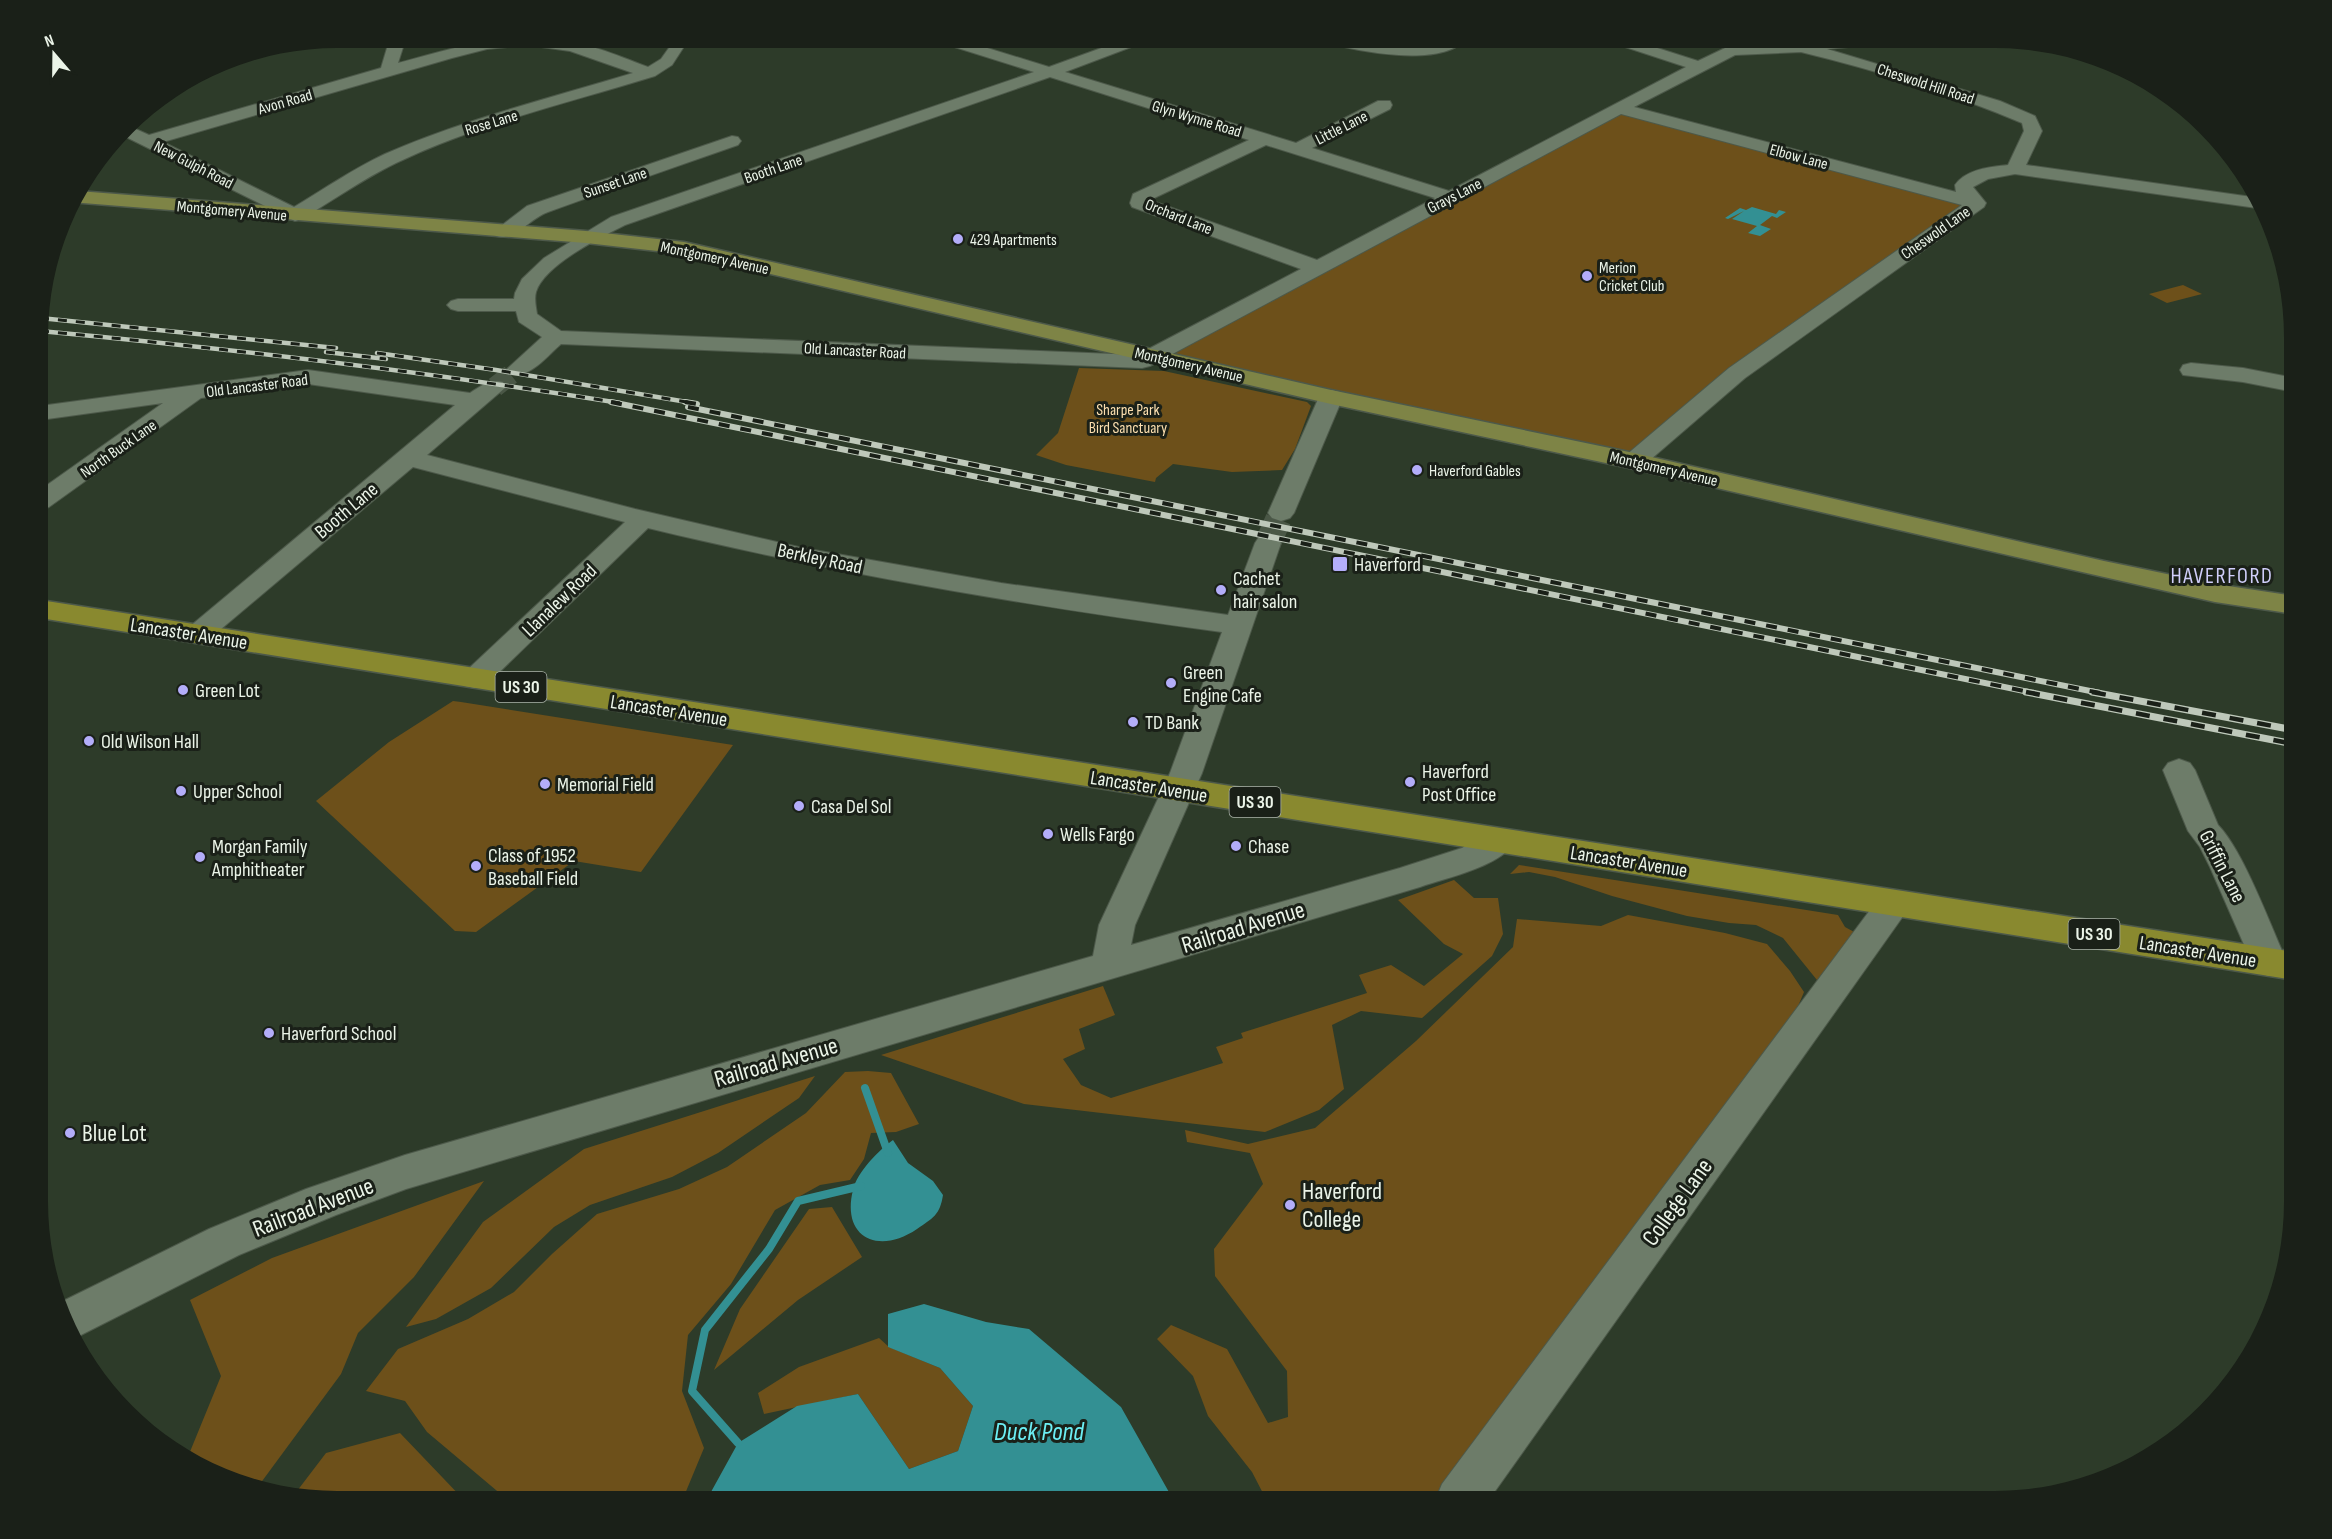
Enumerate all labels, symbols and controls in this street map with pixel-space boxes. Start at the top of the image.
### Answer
north arrow [24,24,84,84]
text: N [42,31,57,52]
street label: Cheswold Hill Road [1875,60,1976,109]
street label: Avon Road [255,86,315,119]
street label: Glyn Wynne Road [1150,97,1244,142]
street label: Rose Lane [463,106,520,140]
street label: Little Lane [1312,107,1371,150]
street label: New Gulph Road [151,137,236,193]
street label: Elbow Lane [1767,141,1830,174]
street label: Booth Lane [742,151,805,188]
street label: Sunset Lane [582,164,649,203]
street label: Grays Lane [1424,175,1485,218]
street label: Orchard Lane [1142,195,1215,239]
street label: Montgomery Avenue [176,197,288,226]
street label: Cheswold Lane [1898,203,1974,264]
place label: 429 Apartments [970,231,1057,250]
marker: 429 Apartments [951,232,965,246]
street label: Montgomery Avenue [659,238,771,279]
place label: Merion Cricket Club [1599,259,1664,296]
marker: Merion Cricket Club [1580,269,1594,283]
street label: Old Lancaster Road [803,339,906,364]
street label: Montgomery Avenue [1133,344,1244,387]
street label: Old Lancaster Road [205,371,309,402]
park label: Sharpe Park Bird Sanctuary [1089,401,1167,438]
street label: North Buck Lane [77,416,160,482]
street label: Montgomery Avenue [1608,448,1719,491]
place label: Haverford Gables [1429,462,1521,481]
marker: Haverford Gables [1410,463,1424,477]
street label: Booth Lane [310,477,383,544]
street label: Berkley Road [775,538,864,580]
place label: Haverford [1354,553,1421,577]
marker: Haverford [1331,555,1349,573]
street label: Llanalew Road [517,559,602,642]
district label: HAVERFORD [2171,563,2273,590]
place label: Cachet hair salon [1233,567,1297,614]
marker: Cachet hair salon [1214,583,1228,597]
street label: Lancaster Avenue [129,613,249,655]
place label: Green Engine Cafe [1183,661,1262,708]
road number: US 30 [496,672,546,702]
marker: Green Engine Cafe [1164,676,1178,690]
place label: Green Lot [195,679,260,703]
marker: Green Lot [176,683,190,697]
street label: Lancaster Avenue [609,690,729,732]
place label: TD Bank [1145,711,1199,735]
marker: TD Bank [1126,715,1140,729]
place label: Old Wilson Hall [101,730,199,754]
marker: Old Wilson Hall [82,734,96,748]
place label: Haverford Post Office [1422,760,1496,807]
street label: Lancaster Avenue [1089,766,1209,808]
place label: Memorial Field [557,773,654,797]
marker: Haverford Post Office [1403,775,1417,789]
marker: Memorial Field [538,777,552,791]
place label: Upper School [193,780,282,804]
marker: Upper School [174,784,188,798]
road number: US 30 [1230,787,1280,817]
place label: Casa Del Sol [811,795,891,819]
marker: Casa Del Sol [792,799,806,813]
place label: Wells Fargo [1060,823,1135,847]
street label: Griffin Lane [2194,826,2251,907]
marker: Wells Fargo [1041,827,1055,841]
place label: Morgan Family Amphitheater [211,835,308,882]
place label: Chase [1248,835,1289,859]
marker: Chase [1229,839,1243,853]
street label: Lancaster Avenue [1569,841,1689,883]
place label: Class of 1952 Baseball Field [488,844,578,891]
marker: Morgan Family Amphitheater [193,850,207,864]
marker: Class of 1952 Baseball Field [469,859,483,873]
street label: Railroad Avenue [1178,895,1308,960]
road number: US 30 [2068,919,2120,949]
street label: Lancaster Avenue [2138,931,2258,973]
place label: Haverford School [281,1022,396,1046]
marker: Haverford School [262,1026,276,1040]
street label: Railroad Avenue [711,1031,841,1094]
place label: Blue Lot [82,1119,147,1148]
marker: Blue Lot [63,1126,77,1140]
street label: College Lane [1636,1153,1719,1252]
street label: Railroad Avenue [249,1171,378,1244]
place label: Haverford College [1302,1177,1382,1234]
marker: Haverford College [1283,1198,1297,1212]
water label: Duck Pond [994,1417,1085,1448]

